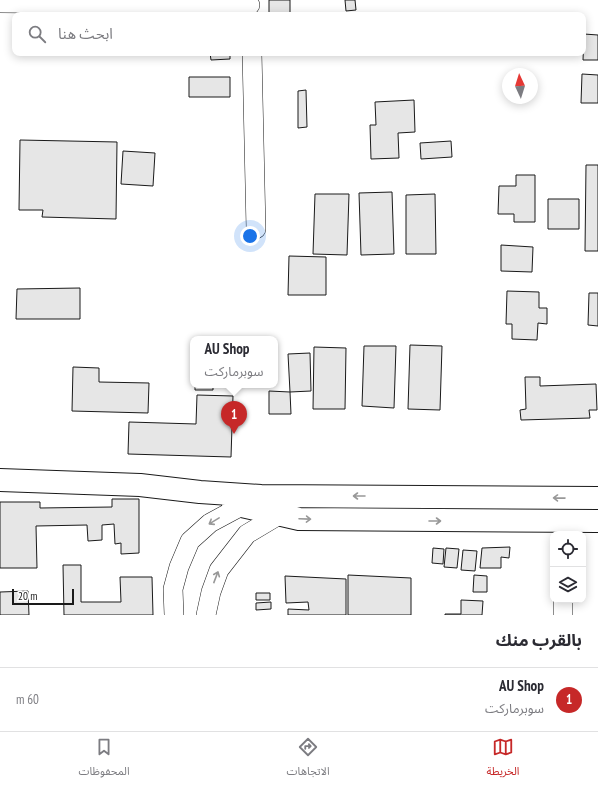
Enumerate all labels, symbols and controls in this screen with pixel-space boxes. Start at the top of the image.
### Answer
search box [12,12,586,56]
icon: search [26,23,48,45]
text: ابحث هنا [58,24,113,43]
north arrow [502,68,538,104]
your location [240,226,260,246]
popup [190,336,278,388]
text: AU Shop [205,339,250,358]
text: سوبرماركت [205,363,263,380]
pin: 1 [221,401,247,434]
one-way arrow [353,492,366,500]
one-way arrow [553,494,566,502]
one-way arrow [298,515,311,523]
one-way arrow [208,517,220,525]
one-way arrow [428,517,441,525]
map controls [550,531,586,603]
button: locate [550,531,586,567]
button: layers [550,567,586,603]
one-way arrow [213,572,221,584]
scale bar [12,587,74,606]
text: 20 m [18,589,37,603]
text: بالقرب منك [496,629,582,651]
text: AU Shop [499,676,544,695]
text: 60 m [16,691,39,708]
text: 1 [566,691,572,708]
text: سوبرماركت [485,700,544,717]
tab: المحفوظات [79,736,130,783]
tab: الاتجاهات [287,736,330,783]
tab: الخريطة [487,736,520,783]

